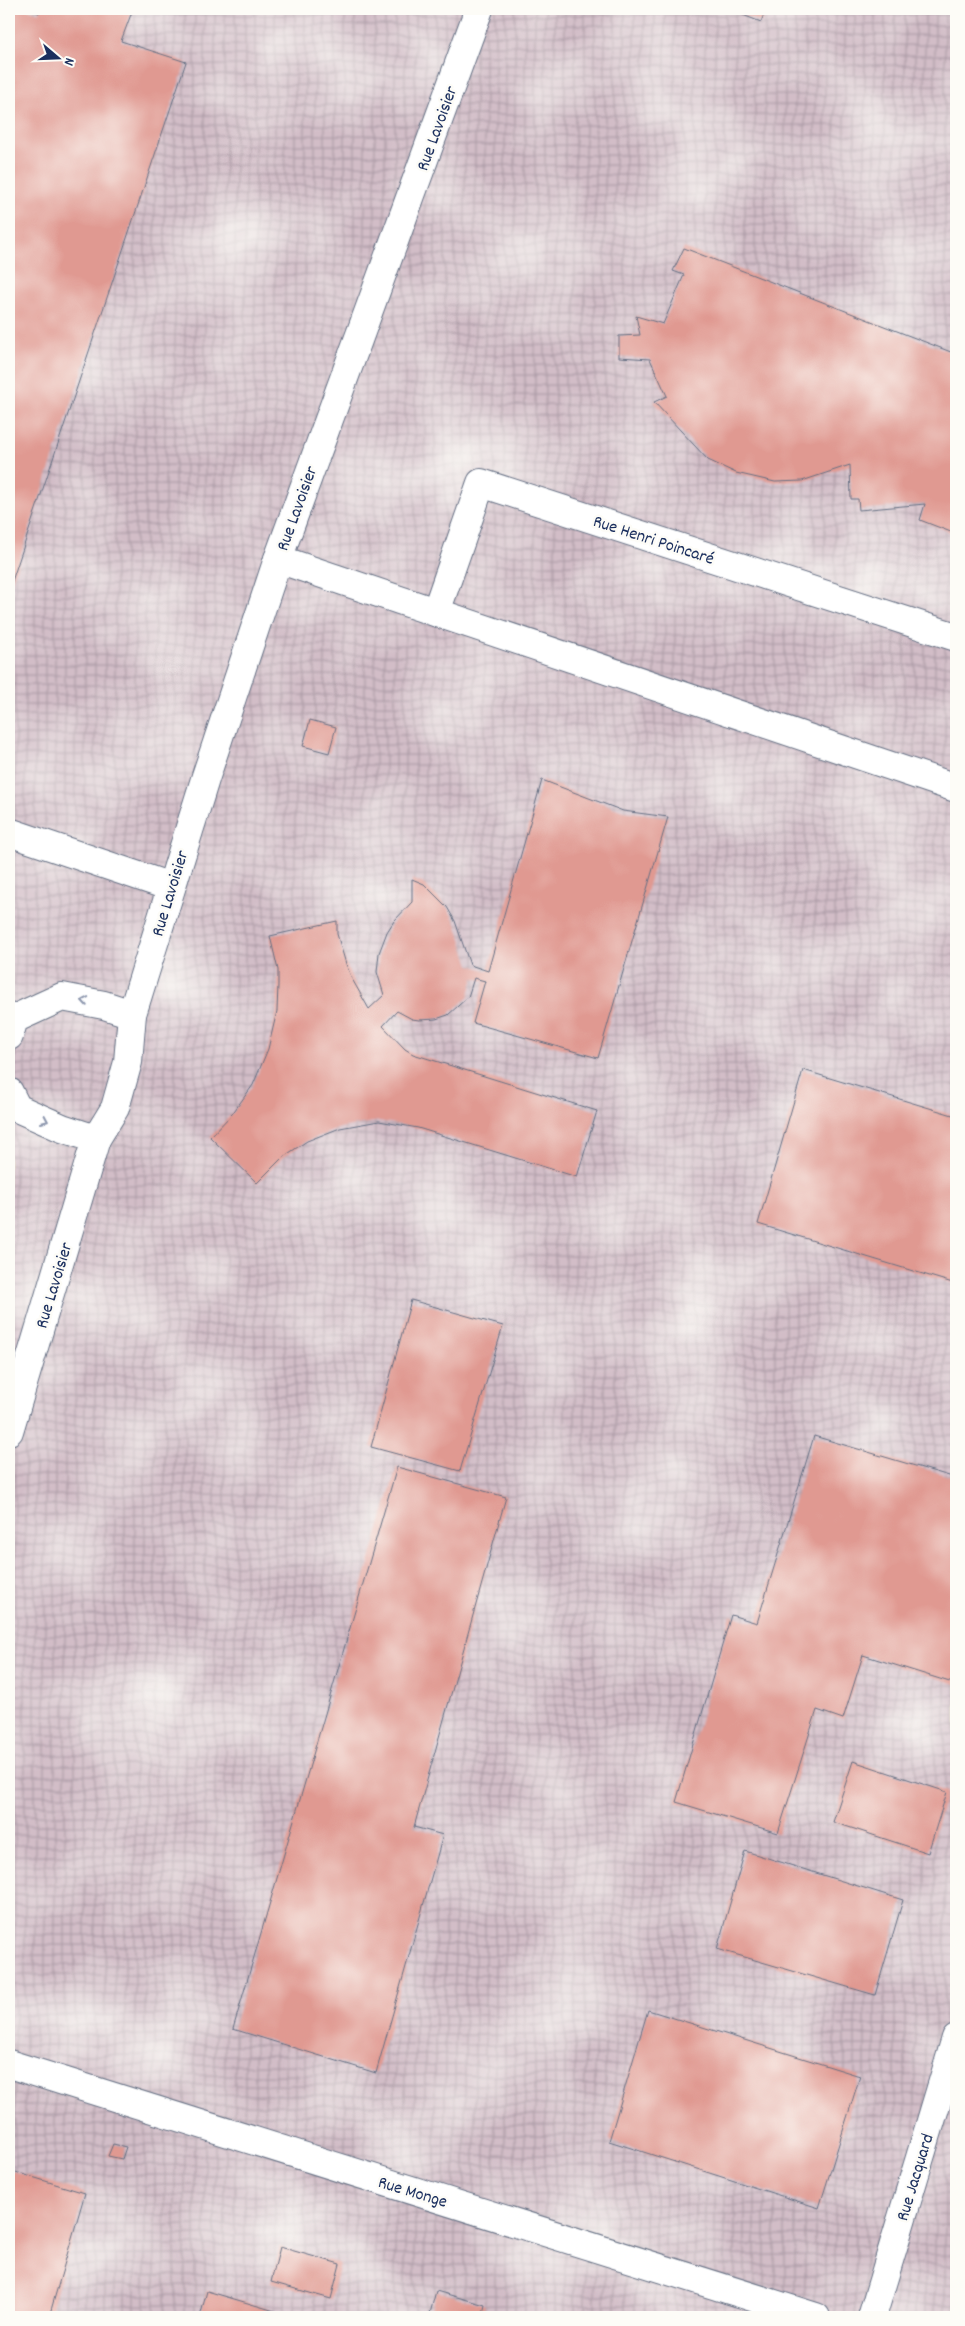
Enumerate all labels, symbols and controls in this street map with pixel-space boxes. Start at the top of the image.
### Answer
north arrow [32,32,82,82]
text: N [58,55,79,68]
street label: Rue Lavoisier [411,83,465,175]
street label: Rue Lavoisier [271,463,325,555]
street label: Rue Henri Poincaré [589,510,717,573]
street label: Rue Lavoisier [146,847,196,940]
one-way arrow [81,997,89,1007]
one-way arrow [40,1114,49,1125]
street label: Rue Lavoisier [30,1239,80,1332]
street label: Rue Jacquard [891,2131,942,2224]
street label: Rue Monge [375,2171,450,2216]

